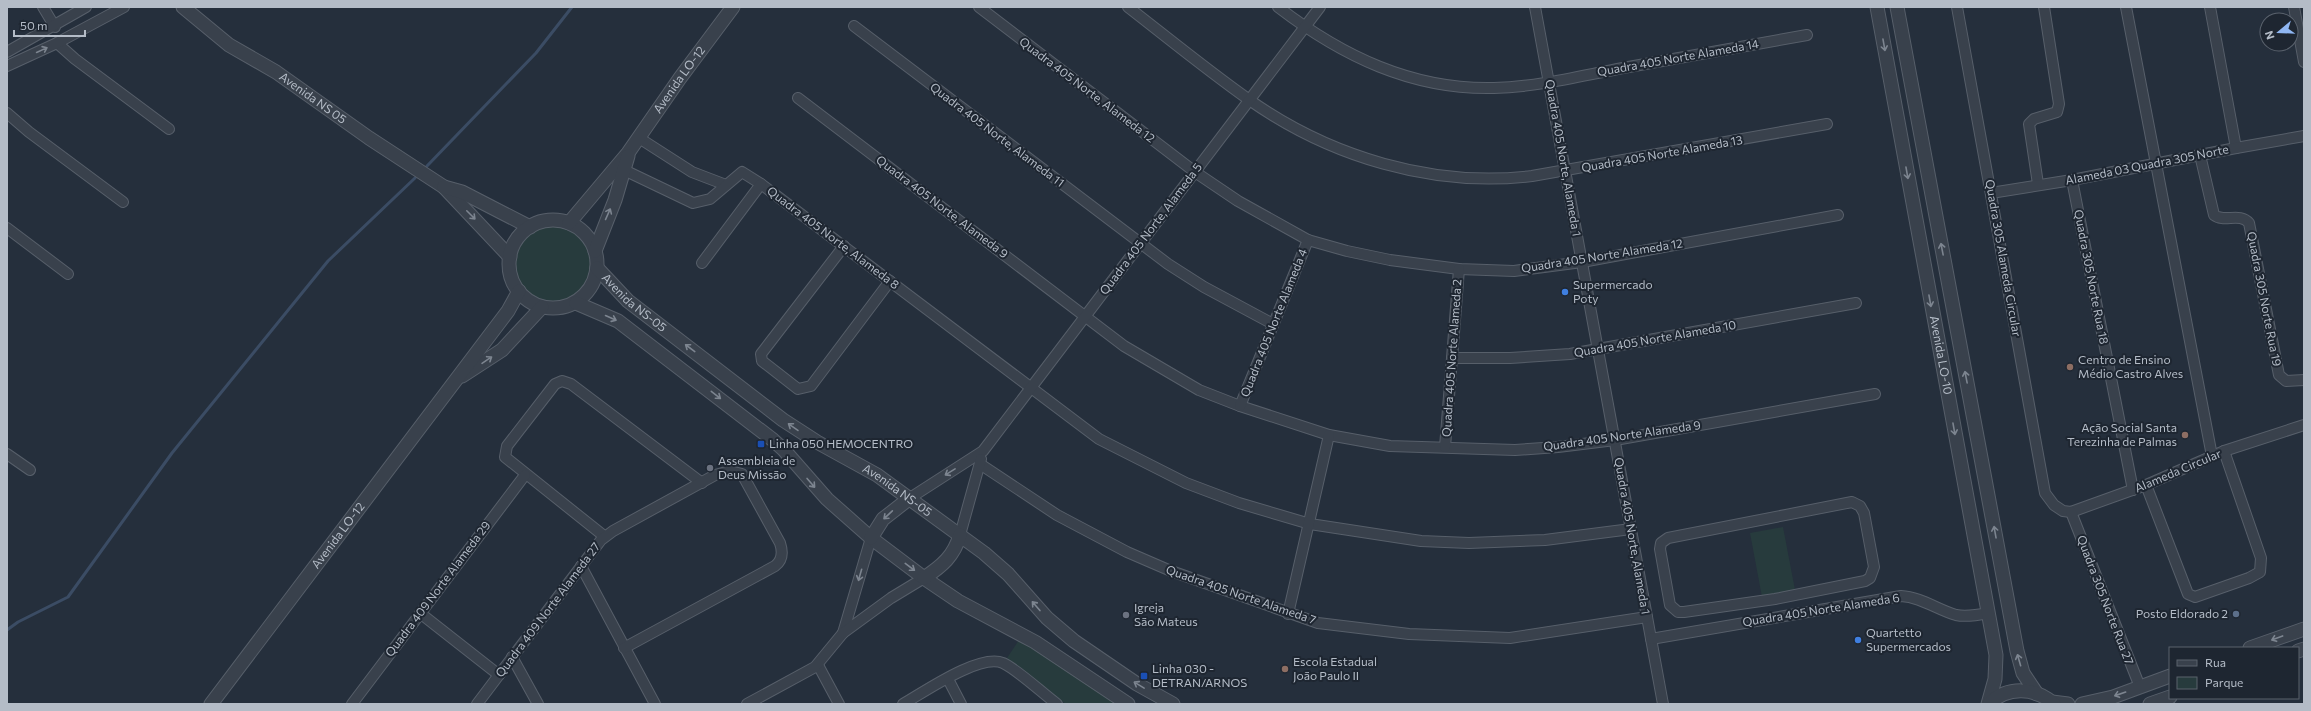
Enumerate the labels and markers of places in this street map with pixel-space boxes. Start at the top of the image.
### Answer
place label: Supermercado Poty [1573,277,1653,305]
marker: Supermercado Poty [1560,287,1570,297]
place label: Centro de Ensino Médio Castro Alves [2078,352,2183,380]
marker: Centro de Ensino Médio Castro Alves [2065,362,2075,372]
place label: Ação Social Santa Terezinha de Palmas [2067,420,2177,448]
marker: Ação Social Santa Terezinha de Palmas [2180,430,2190,440]
place label: Linha 050 HEMOCENTRO [769,436,913,450]
marker: Linha 050 HEMOCENTRO [756,439,766,449]
place label: Assembleia de Deus Missão [718,453,795,481]
marker: Assembleia de Deus Missão [705,463,715,473]
place label: Igreja São Mateus [1134,600,1198,628]
place label: Posto Eldorado 2 [2136,606,2228,620]
marker: Posto Eldorado 2 [2231,609,2241,619]
marker: Igreja São Mateus [1121,610,1131,620]
place label: Quartetto Supermercados [1866,625,1951,653]
marker: Quartetto Supermercados [1853,635,1863,645]
place label: Escola Estadual João Paulo II [1293,654,1377,683]
place label: Linha 030 - DETRAN/ARNOS [1152,661,1247,689]
marker: Escola Estadual João Paulo II [1280,664,1290,674]
marker: Linha 030 - DETRAN/ARNOS [1139,671,1149,681]

